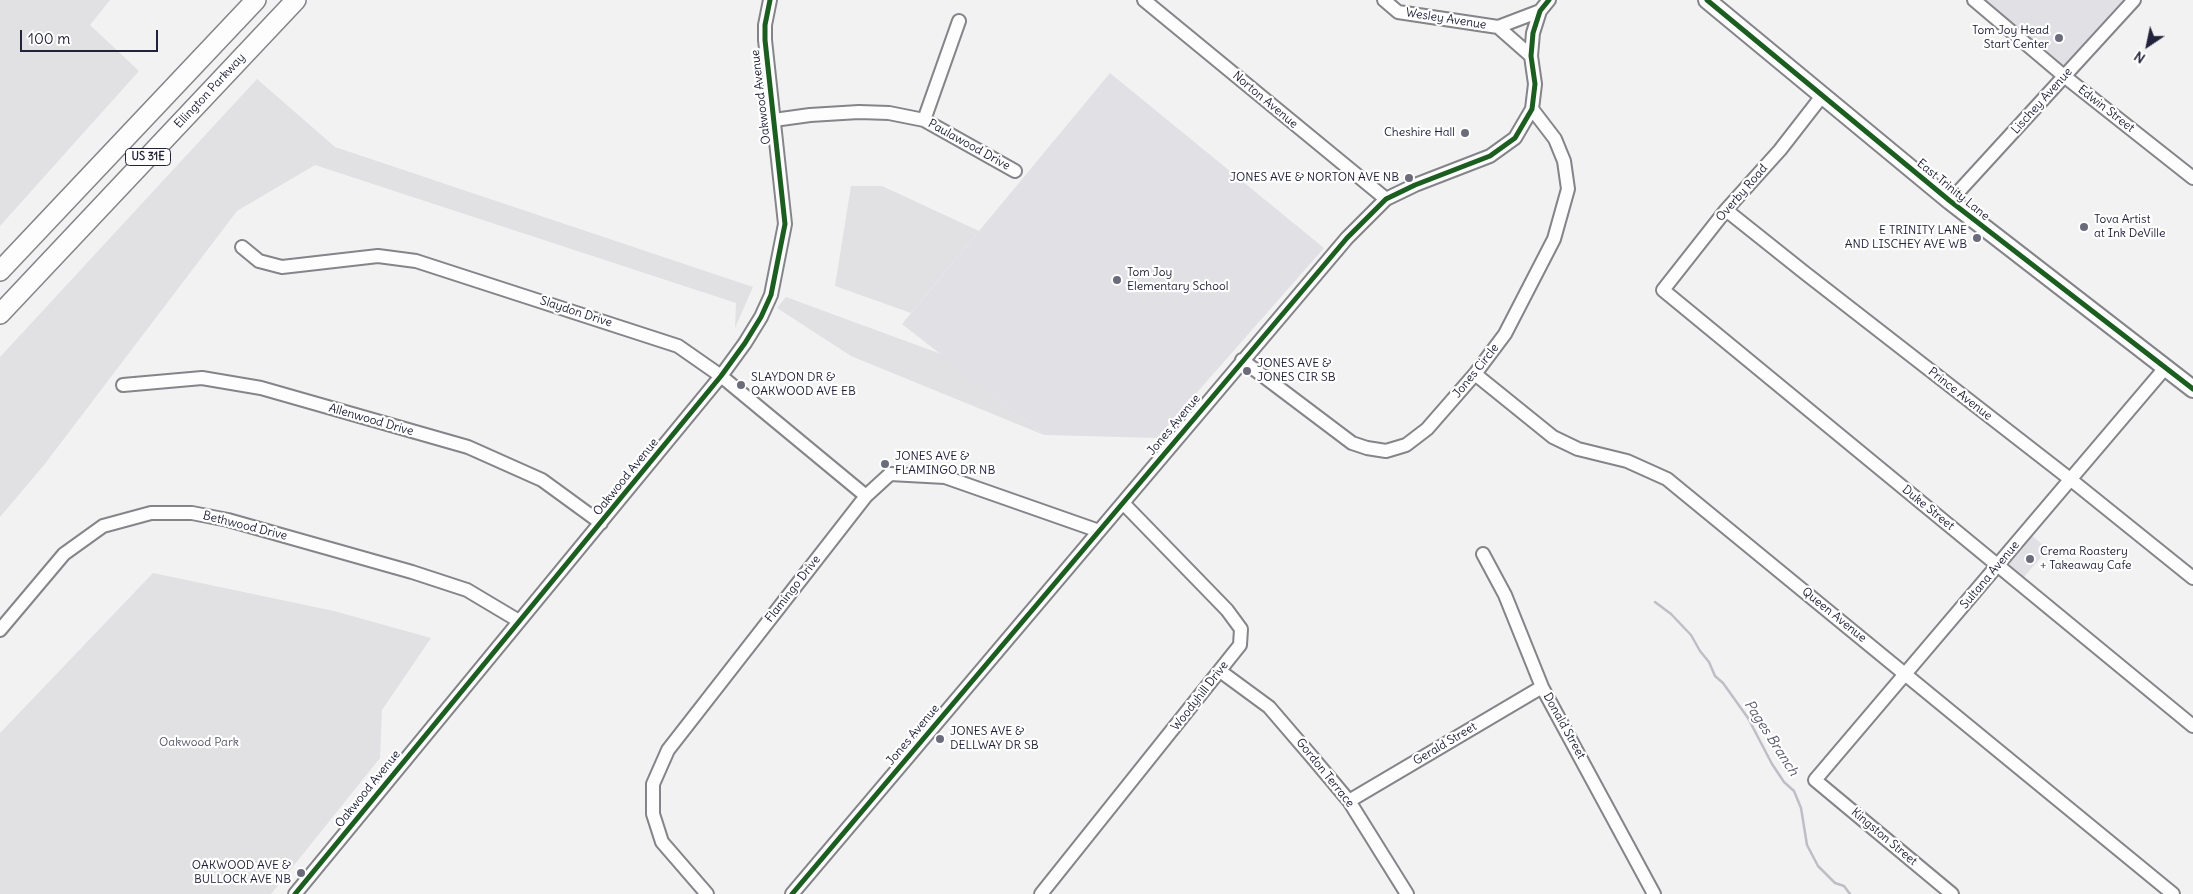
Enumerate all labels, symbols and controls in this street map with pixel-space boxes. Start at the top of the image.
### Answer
street label: Wesley Avenue [1405,6,1487,32]
scale bar [22,20,160,52]
north arrow [2123,20,2173,70]
place label: Tom Joy Head Start Center [1972,24,2049,52]
text: 100 m [28,29,70,48]
marker: Tom Joy Head Start Center [2053,32,2065,44]
text: N [2131,47,2149,68]
street label: Oakwood Avenue [748,49,774,145]
street label: Ellington Parkway [172,51,248,131]
street label: Lischey Avenue [2009,65,2075,137]
street label: Norton Avenue [1229,69,1301,131]
street label: Edwin Street [2075,82,2137,136]
street label: Paulawood Drive [926,117,1012,173]
place label: Cheshire Hall [1384,126,1455,140]
marker: Cheshire Hall [1459,127,1471,139]
road number: US 31E [126,148,170,166]
street label: East Trinity Lane [1914,156,1992,224]
street label: Overby Road [1713,162,1771,224]
place label: JONES AVE & NORTON AVE NB [1230,171,1399,185]
marker: JONES AVE & NORTON AVE NB [1403,172,1415,184]
place label: Tova Artist at Ink DeVille [2094,213,2165,241]
marker: Tova Artist at Ink DeVille [2078,221,2090,233]
place label: E TRINITY LANE AND LISCHEY AVE WB [1845,224,1967,252]
marker: E TRINITY LANE AND LISCHEY AVE WB [1971,232,1983,244]
place label: Tom Joy Elementary School [1127,266,1228,294]
marker: Tom Joy Elementary School [1111,274,1123,286]
street label: Slaydon Drive [538,294,614,330]
street label: Jones Circle [1450,341,1502,401]
place label: JONES AVE & JONES CIR SB [1257,357,1336,385]
marker: JONES AVE & JONES CIR SB [1241,365,1253,377]
street label: Prince Avenue [1925,365,1995,423]
place label: SLAYDON DR & OAKWOOD AVE EB [751,371,856,399]
marker: SLAYDON DR & OAKWOOD AVE EB [735,379,747,391]
street label: Jones Avenue [1144,392,1204,458]
street label: Allenwood Drive [327,401,415,439]
street label: Oakwood Avenue [590,435,662,519]
place label: JONES AVE & FLAMINGO DR NB [895,450,995,478]
marker: JONES AVE & FLAMINGO DR NB [879,458,891,470]
street label: Duke Street [1899,483,1957,533]
street label: Bethwood Drive [201,509,289,543]
street label: Sultana Avenue [1957,538,2023,612]
place label: Crema Roastery + Takeaway Cafe [2040,545,2132,573]
street label: Flamingo Drive [762,553,824,625]
marker: Crema Roastery + Takeaway Cafe [2024,553,2036,565]
street label: Queen Avenue [1799,585,1869,645]
street label: Woodyhill Drive [1168,658,1232,734]
street label: Donald Street [1540,690,1588,762]
water label: Pages Branch [1740,697,1802,779]
street label: Jones Avenue [883,702,943,768]
street label: Gerald Street [1411,719,1479,769]
place label: JONES AVE & DELLWAY DR SB [950,725,1039,753]
marker: JONES AVE & DELLWAY DR SB [934,733,946,745]
park label: Oakwood Park [159,736,239,750]
street label: Gordon Terrace [1293,736,1357,810]
street label: Oakwood Avenue [332,747,404,831]
street label: Kingston Street [1848,805,1920,869]
place label: OAKWOOD AVE & BULLOCK AVE NB [192,859,291,887]
marker: OAKWOOD AVE & BULLOCK AVE NB [295,867,307,879]

